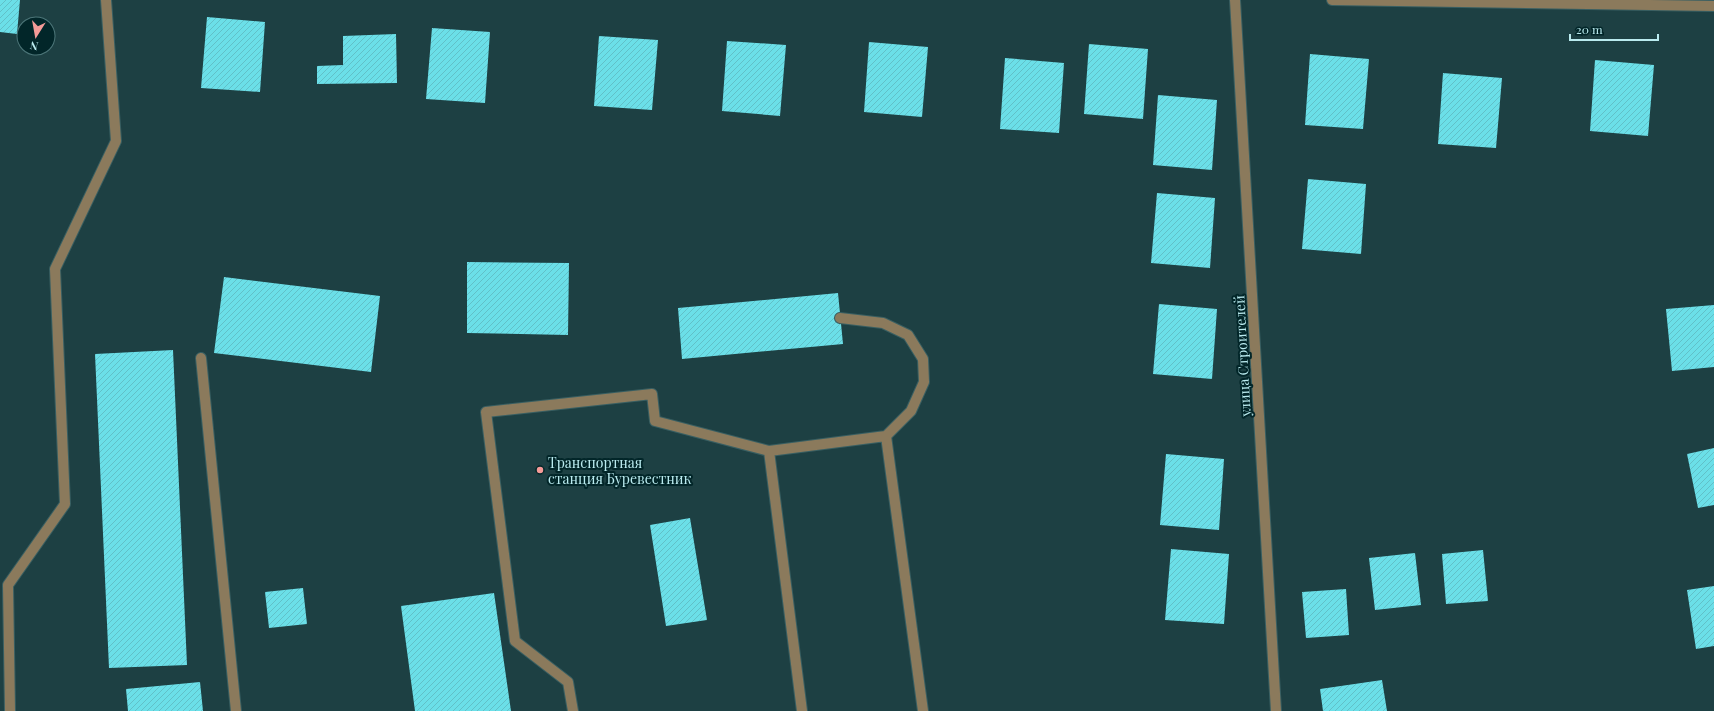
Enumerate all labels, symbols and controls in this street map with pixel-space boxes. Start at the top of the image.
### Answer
north arrow [16,16,56,56]
scale bar [1570,16,1658,42]
text: 20 m [1576,21,1603,37]
text: N [29,38,39,54]
street label: улица Строителей [1229,295,1255,418]
place label: Транспортная станция Буревестник [548,453,692,488]
marker: Транспортная станция Буревестник [535,465,545,475]

